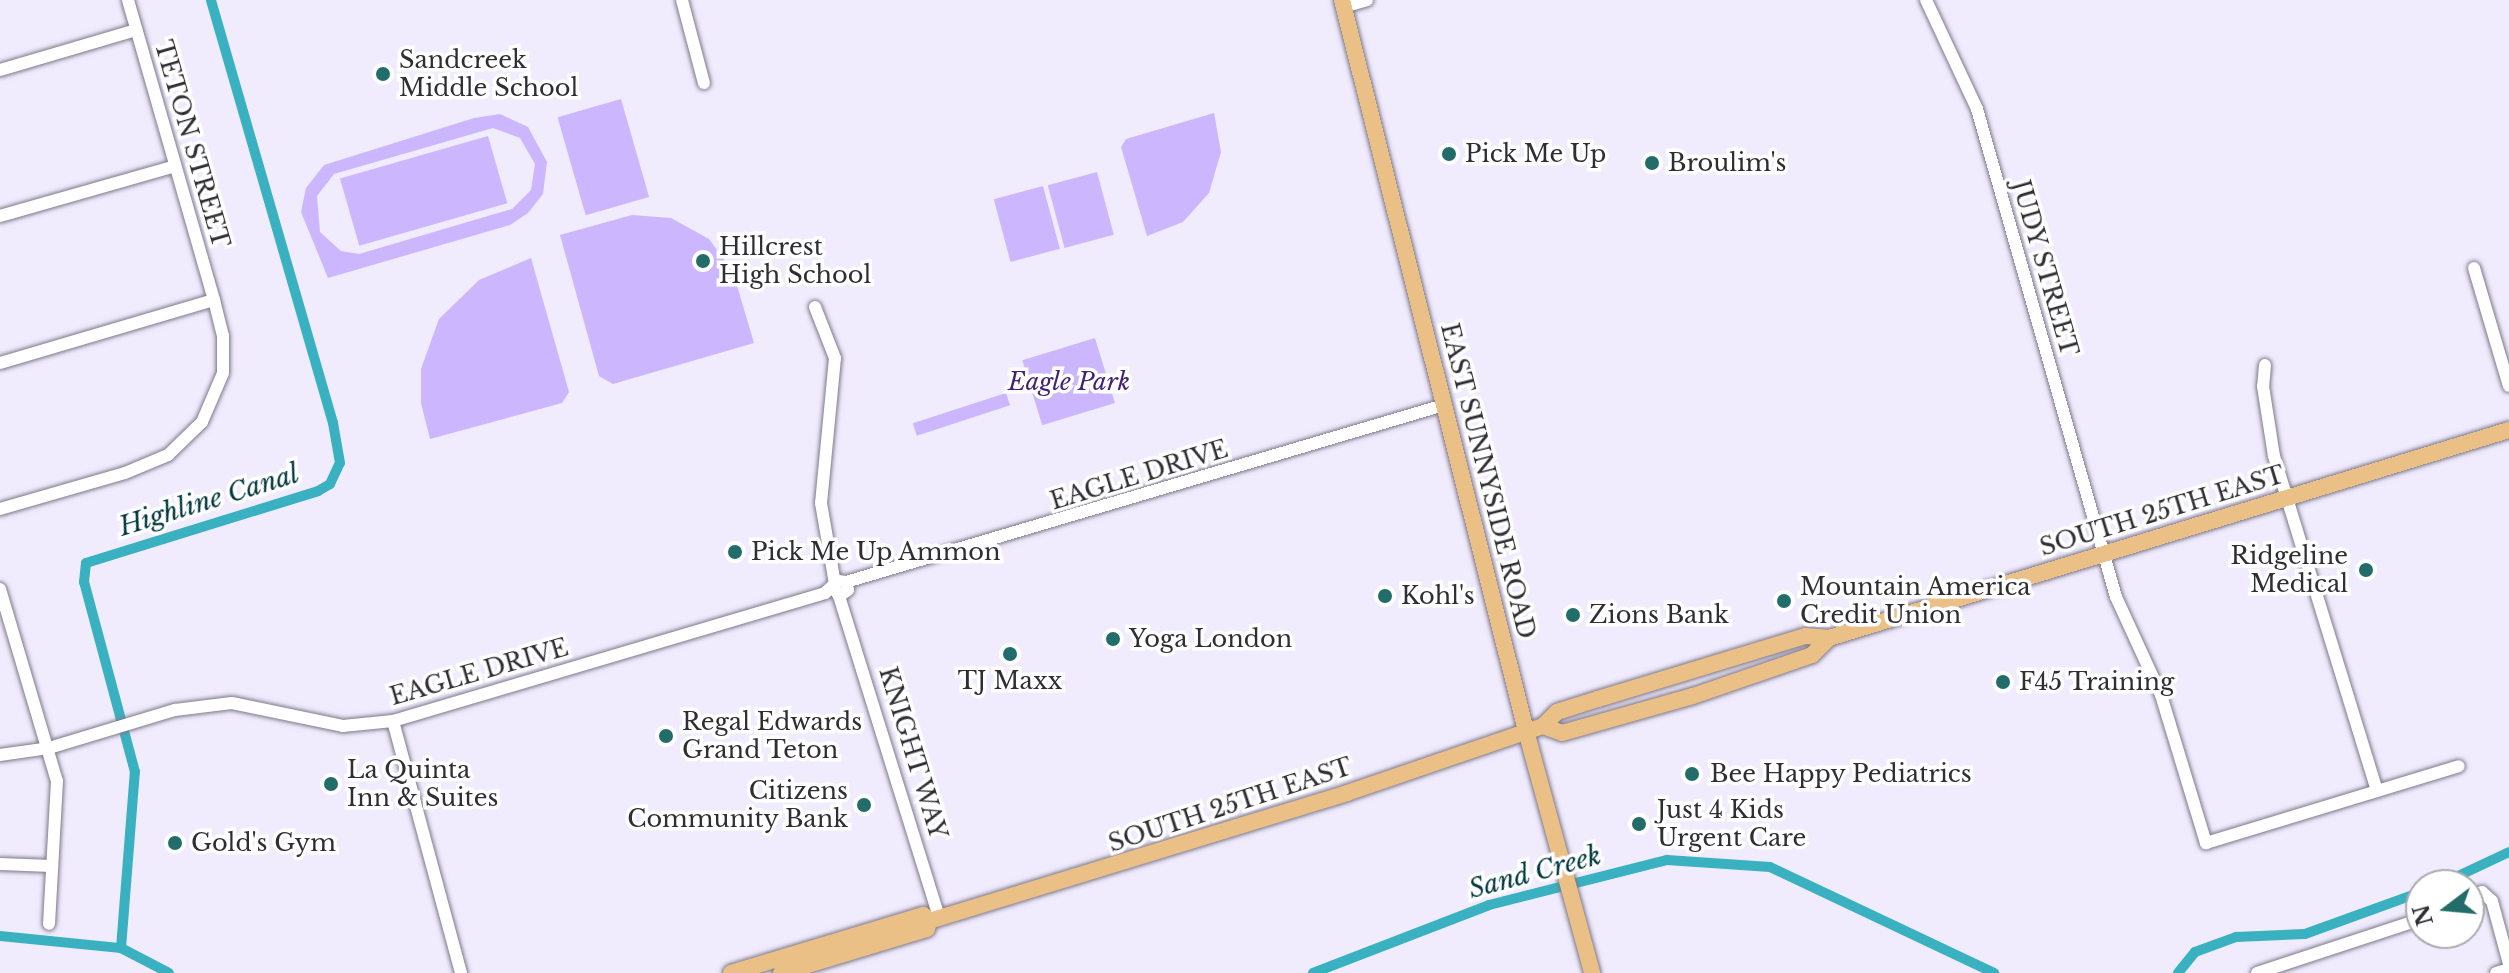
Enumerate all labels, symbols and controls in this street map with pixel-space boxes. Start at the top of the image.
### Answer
street label: TETON STREET [149,37,235,251]
place label: Sandcreek Middle School [399,46,578,102]
marker: Sandcreek Middle School [374,65,392,83]
place label: Pick Me Up [1465,140,1607,168]
marker: Pick Me Up [1440,145,1458,163]
place label: Broulim's [1668,149,1786,177]
marker: Broulim's [1643,154,1661,172]
street label: JUDY STREET [2006,176,2084,360]
place label: Hillcrest High School [719,233,871,289]
marker: Hillcrest High School [694,252,712,270]
street label: EAST SUNNYSIDE ROAD [1435,320,1541,642]
park label: Eagle Park [1008,368,1130,396]
street label: EAGLE DRIVE [1047,434,1231,516]
water label: Highline Canal [115,459,303,543]
street label: SOUTH 25TH EAST [2036,460,2288,562]
place label: Pick Me Up Ammon [751,538,1002,566]
place label: Ridgeline Medical [2230,542,2348,598]
marker: Pick Me Up Ammon [726,543,744,561]
marker: Ridgeline Medical [2355,559,2377,581]
place label: Mountain America Credit Union [1800,573,2032,629]
place label: Kohl's [1401,582,1475,610]
marker: Kohl's [1376,587,1394,605]
marker: Mountain America Credit Union [1775,592,1793,610]
place label: Zions Bank [1589,601,1729,629]
marker: Zions Bank [1564,606,1582,624]
place label: Yoga London [1129,625,1293,653]
marker: Yoga London [1104,630,1122,648]
street label: EAGLE DRIVE [387,633,571,711]
marker: TJ Maxx [1001,645,1019,663]
street label: KNIGHT WAY [873,663,953,843]
place label: TJ Maxx [958,667,1062,695]
place label: F45 Training [2019,668,2175,696]
marker: F45 Training [1994,673,2012,691]
place label: Regal Edwards Grand Teton [682,708,862,764]
marker: Regal Edwards Grand Teton [657,727,675,745]
street label: SOUTH 25TH EAST [1105,752,1355,858]
place label: La Quinta Inn & Suites [347,756,498,812]
place label: Bee Happy Pediatrics [1710,760,1972,788]
marker: Bee Happy Pediatrics [1681,763,1703,785]
marker: La Quinta Inn & Suites [322,775,340,793]
place label: Citizens Community Bank [626,777,848,833]
marker: Citizens Community Bank [855,796,873,814]
place label: Just 4 Kids Urgent Care [1657,796,1806,852]
marker: Just 4 Kids Urgent Care [1628,813,1650,835]
place label: Gold's Gym [191,829,336,857]
marker: Gold's Gym [166,834,184,852]
water label: Sand Creek [1465,840,1605,906]
north arrow [2405,869,2485,949]
text: N [2408,902,2439,929]

